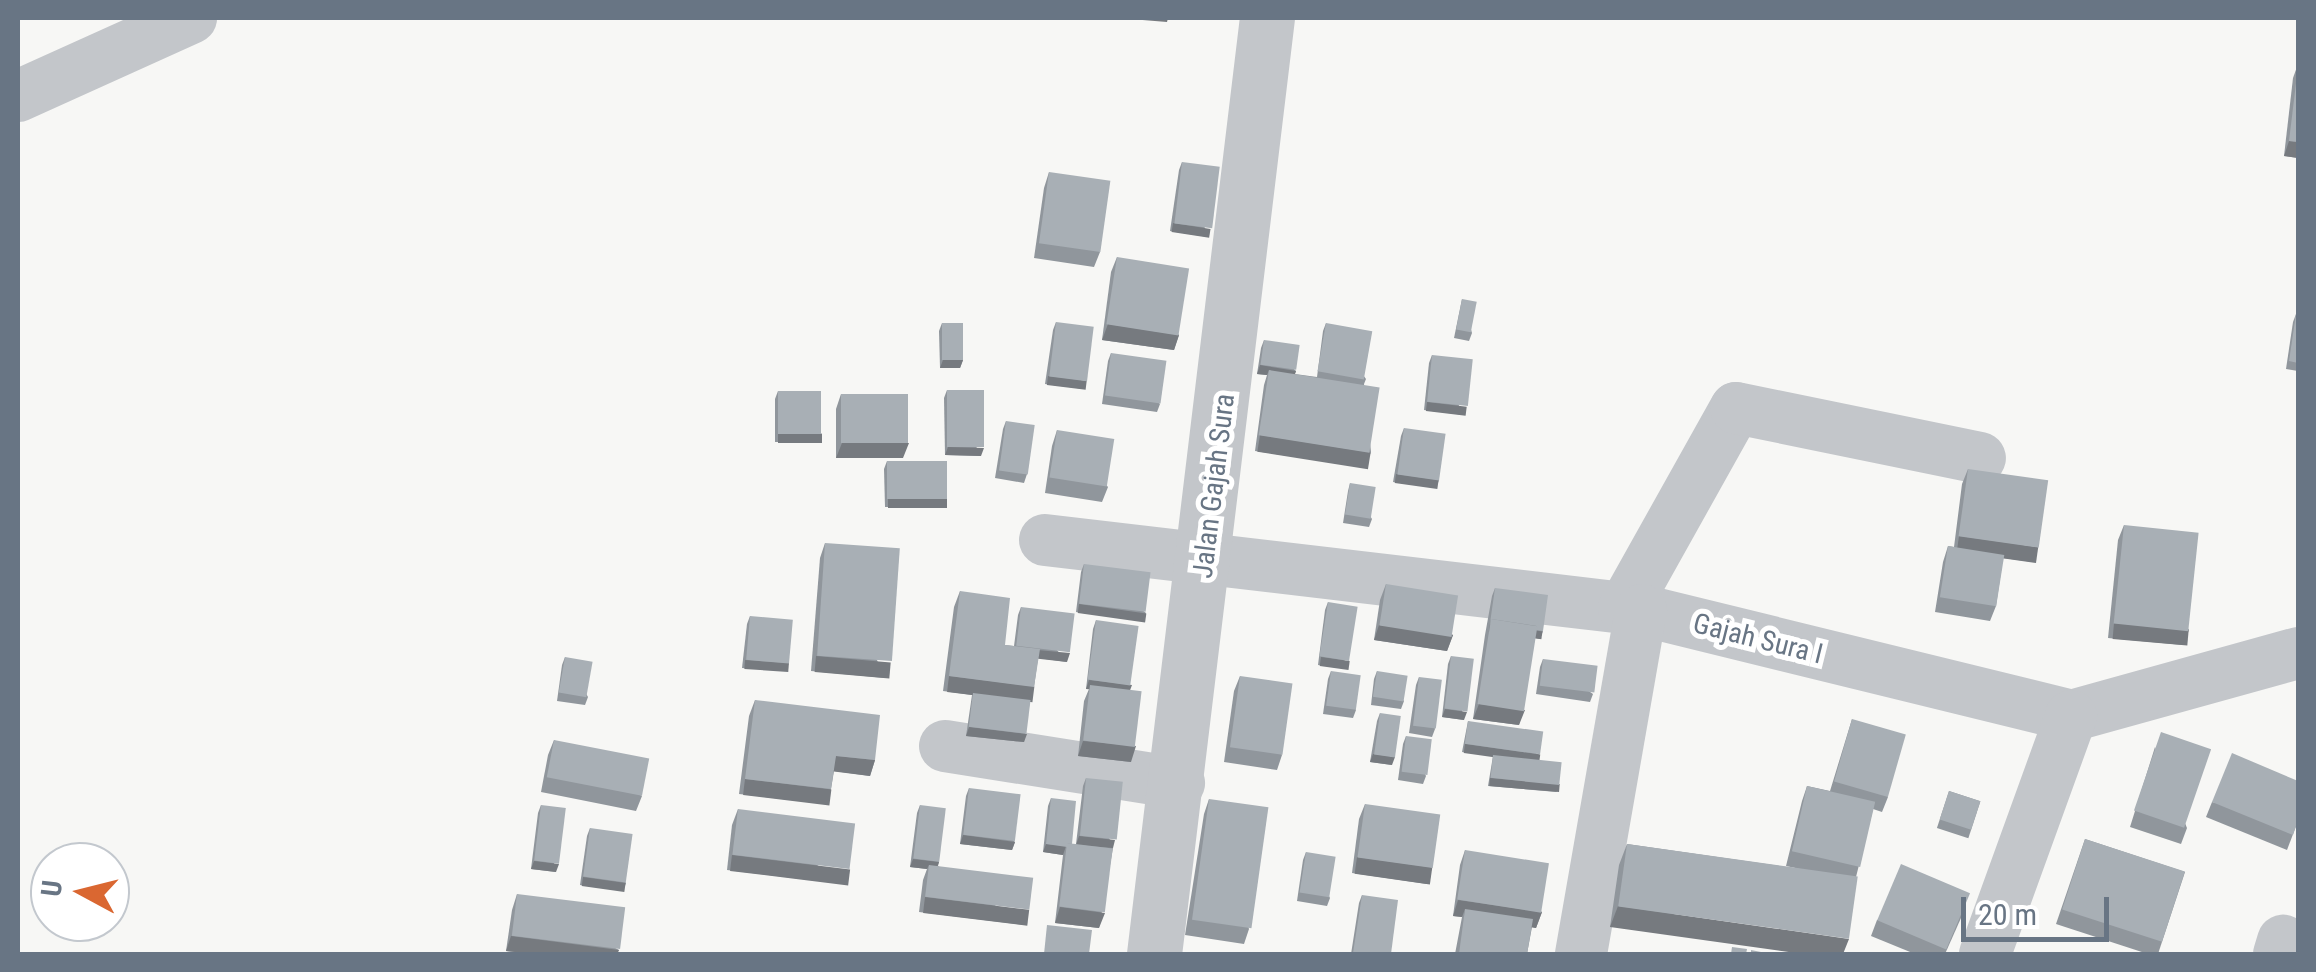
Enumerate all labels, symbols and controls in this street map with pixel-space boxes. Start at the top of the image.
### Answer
street label: Jalan Gajah Sura [1186,392,1242,580]
street label: Gajah Sura I [1690,607,1826,671]
north arrow [30,842,130,942]
scale bar [1966,877,2114,939]
text: U [34,879,69,898]
text: 20 m [1978,897,2037,932]

